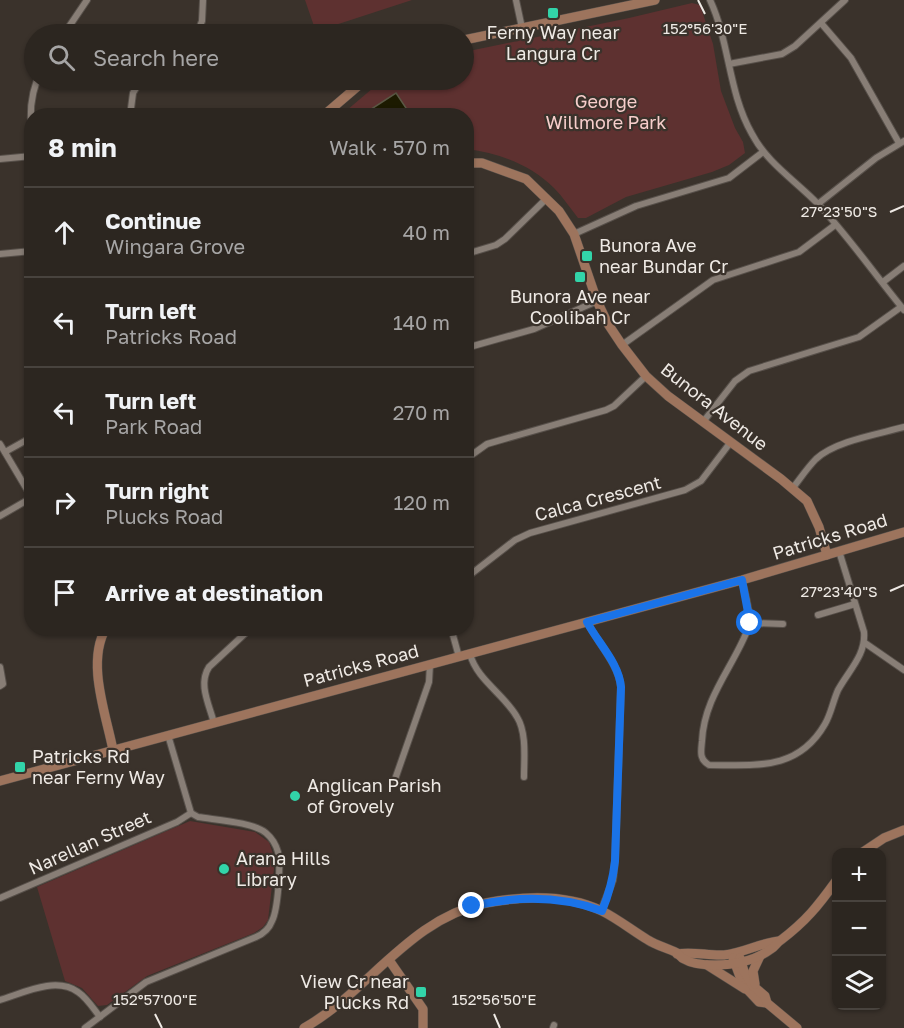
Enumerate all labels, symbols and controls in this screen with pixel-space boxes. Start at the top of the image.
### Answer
marker: Ferny Way near Langura Cr [546,6,560,20]
text: 152°56'30"E [663,19,747,37]
place label: Ferny Way near Langura Cr [487,21,619,64]
search box [24,24,474,90]
icon: search [45,41,78,74]
text: Search here [93,44,219,71]
park label: George Willmore Park [545,90,667,133]
text: 8 min [48,132,117,163]
text: Walk · 570 m [329,135,450,159]
text: 27°23'50"S [801,202,877,220]
text: Continue [105,207,201,234]
icon: ahead [48,216,81,249]
text: 40 m [403,220,450,244]
text: Wingara Grove [105,234,245,258]
place label: Bunora Ave near Bundar Cr [599,234,728,277]
marker: Bunora Ave near Bundar Cr [580,249,594,263]
marker: Bunora Ave near Coolibah Cr [573,270,587,284]
place label: Bunora Ave near Coolibah Cr [510,285,650,328]
text: Turn left [105,297,196,324]
icon: left [48,306,81,339]
text: 140 m [393,310,450,334]
text: Patricks Road [105,324,237,348]
street label: Bunora Avenue [657,358,773,455]
text: Turn left [105,387,196,414]
icon: left [48,396,81,429]
text: 270 m [393,400,450,424]
text: Park Road [105,414,202,438]
street label: Calca Crescent [532,471,663,525]
text: Turn right [105,477,209,504]
icon: right [48,486,81,519]
text: 120 m [394,490,450,514]
text: Plucks Road [105,504,223,528]
street label: Patricks Road [770,508,890,564]
icon: arrive [48,576,81,609]
text: Arrive at destination [105,579,323,606]
text: 27°23'40"S [800,582,878,600]
route start [736,609,762,635]
street label: Patricks Road [301,639,421,691]
place label: Patricks Rd near Ferny Way [32,745,165,788]
marker: Patricks Rd near Ferny Way [13,760,27,774]
place label: Anglican Parish of Grovely [307,774,442,817]
marker: Anglican Parish of Grovely [288,789,302,803]
street label: Narellan Street [25,805,154,879]
place label: Arana Hills Library [236,847,330,890]
map controls [832,848,886,1010]
button: + [832,848,886,902]
marker: Arana Hills Library [217,862,231,876]
route end [458,892,484,918]
button: − [832,902,886,956]
button: layers [832,956,886,1010]
place label: View Cr near Plucks Rd [300,970,409,1013]
marker: View Cr near Plucks Rd [414,985,428,999]
text: 152°57'00"E [113,990,197,1008]
text: 152°56'50"E [452,990,536,1008]

